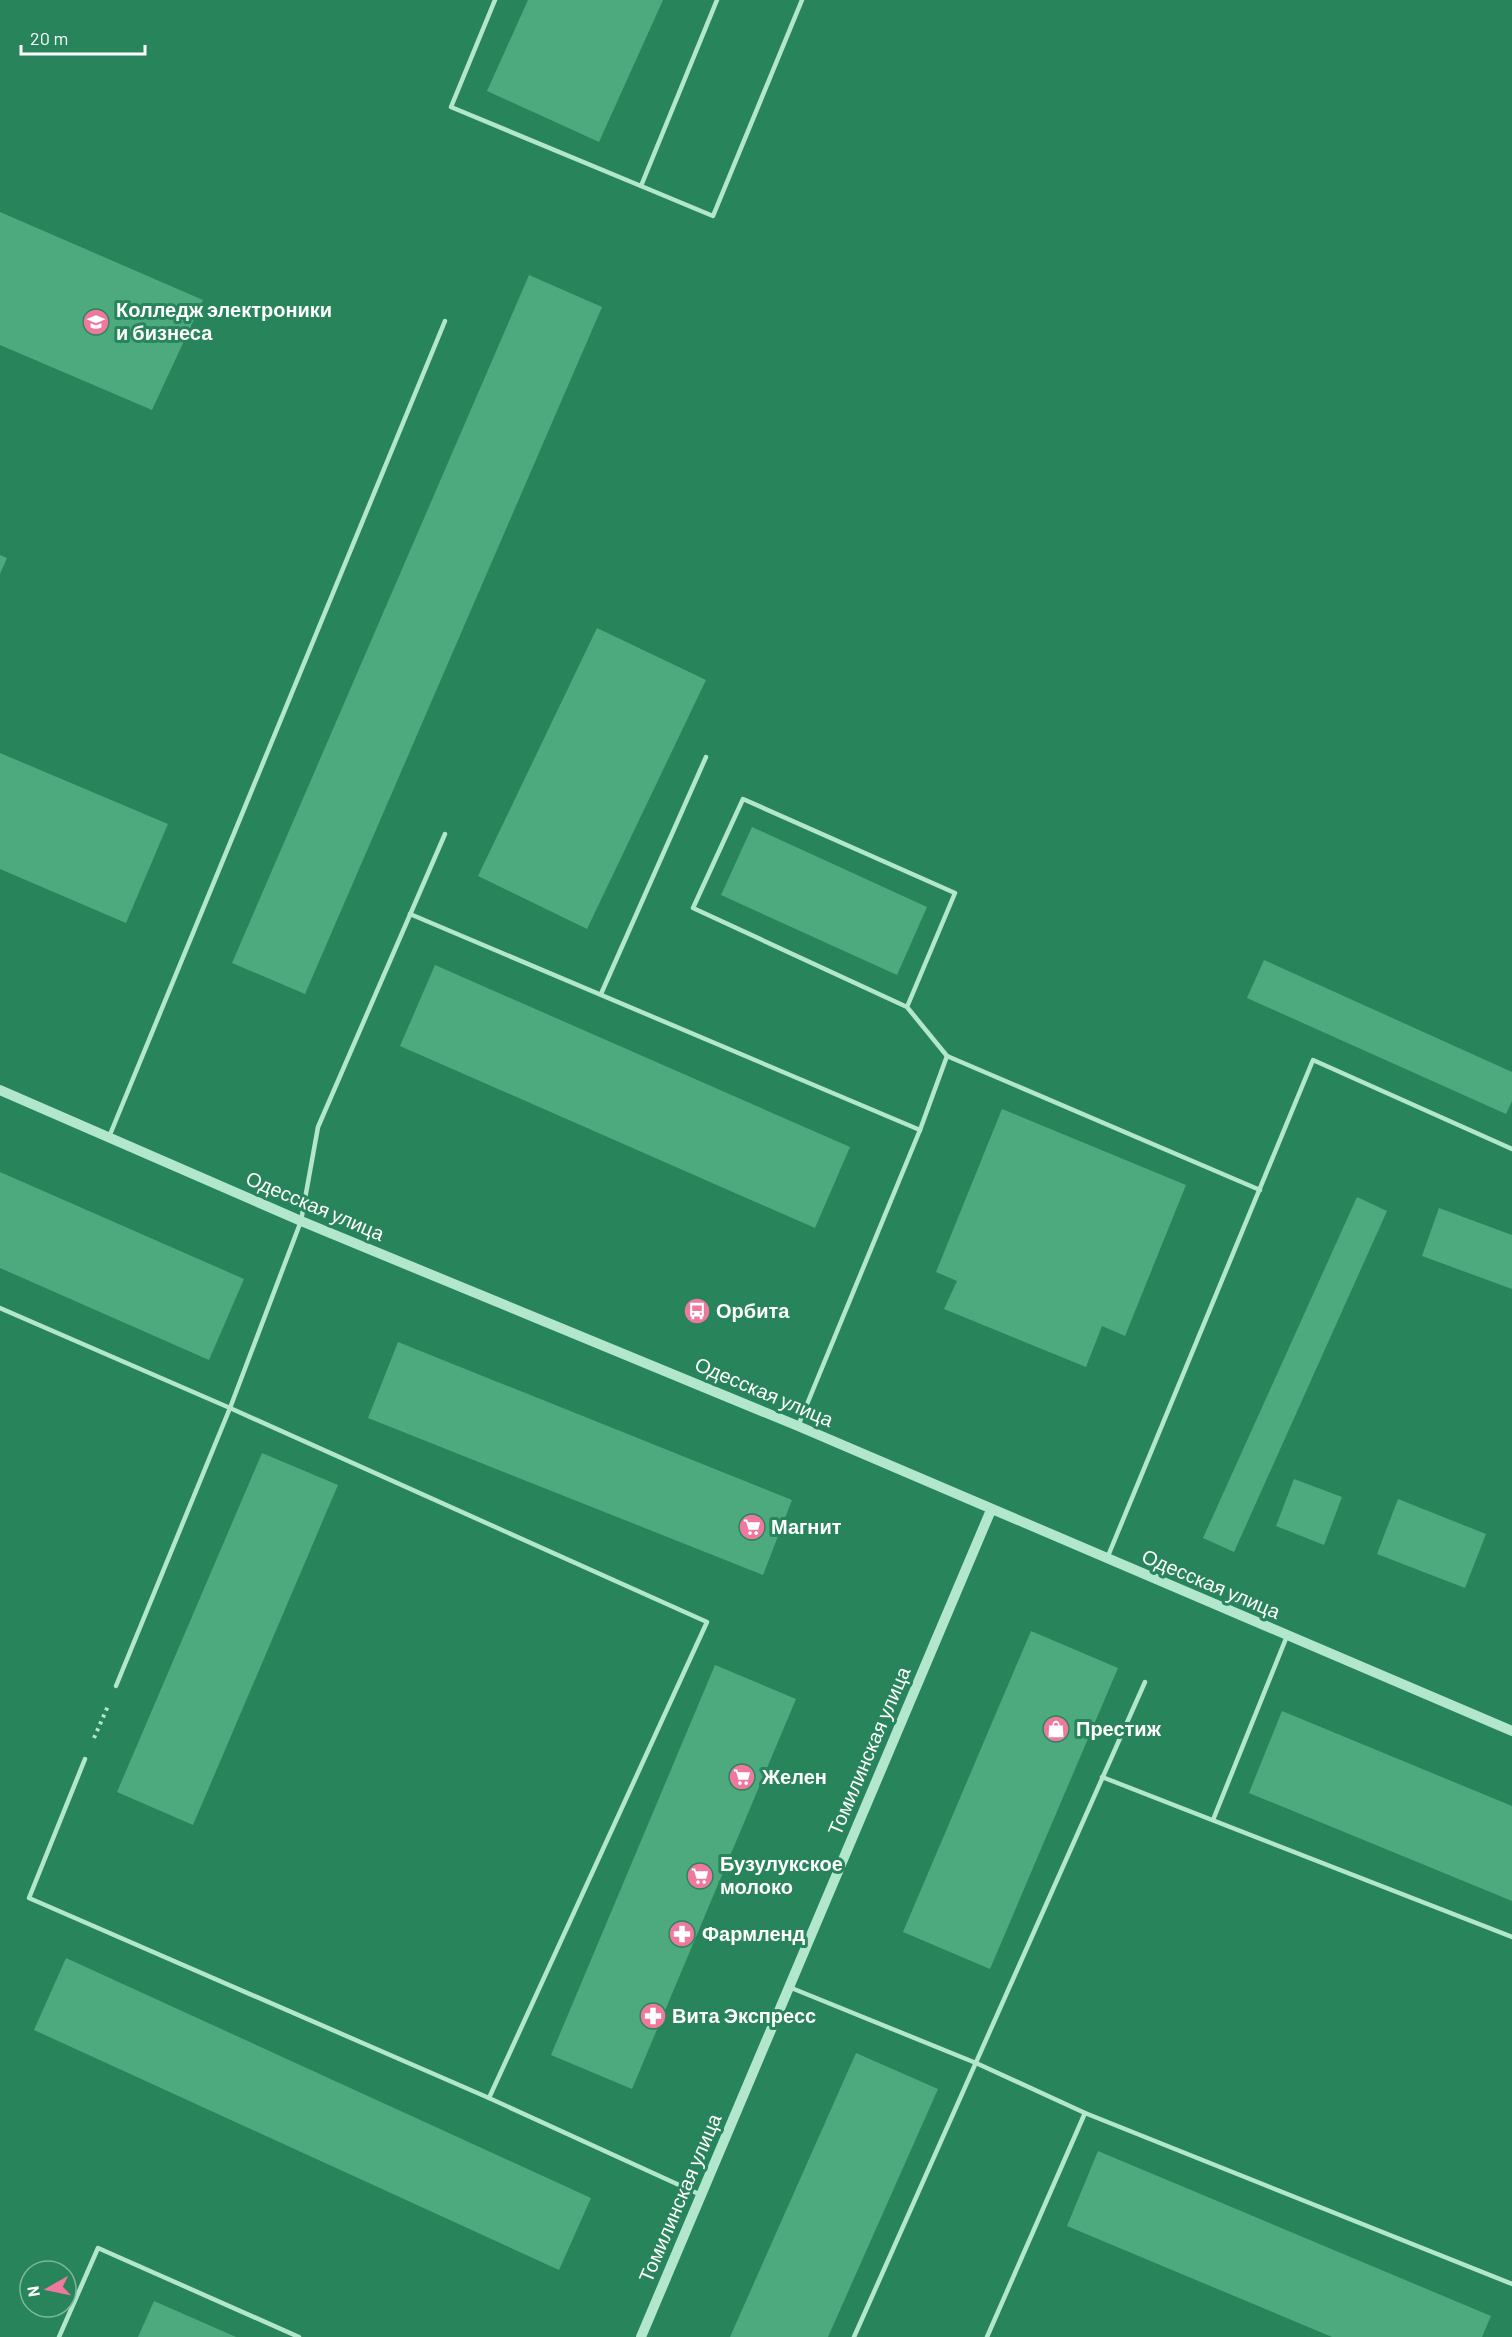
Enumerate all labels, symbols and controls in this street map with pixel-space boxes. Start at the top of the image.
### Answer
scale bar [21,18,146,56]
text: 20 m [30,27,68,49]
place label: Колледж электроники и бизнеса [116,297,332,344]
school or university icon: Колледж электроники и бизнеса [81,307,111,337]
street label: Одесская улица [243,1165,389,1245]
bus stop icon: Орбита [682,1296,712,1326]
place label: Орбита [716,1298,790,1322]
street label: Одесская улица [692,1351,838,1431]
supermarket icon: Магнит [737,1512,767,1542]
place label: Магнит [771,1514,842,1538]
street label: Одесская улица [1139,1543,1285,1623]
street label: Томилинская улица [822,1662,915,1838]
shop icon: Престиж [1041,1714,1071,1744]
place label: Престиж [1076,1716,1162,1740]
supermarket icon: Желен [727,1762,757,1792]
place label: Желен [761,1764,827,1788]
place label: Бузулукское молоко [720,1851,843,1898]
supermarket icon: Бузулукское молоко [685,1861,715,1891]
pharmacy icon: Фармленд [667,1919,697,1949]
place label: Фармленд [702,1921,806,1945]
pharmacy icon: Вита Экспресс [638,2001,668,2031]
place label: Вита Экспресс [672,2003,816,2027]
street label: Томилинская улица [633,2109,726,2285]
north arrow [18,2259,78,2319]
text: N [22,2285,43,2298]

